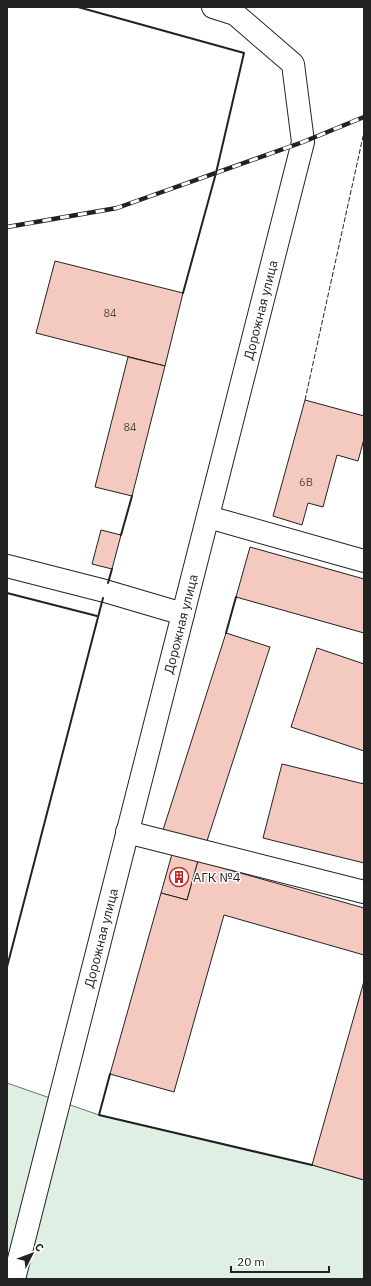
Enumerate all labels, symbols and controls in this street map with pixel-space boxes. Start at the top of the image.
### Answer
street label: Дорожная улица [240,258,281,361]
house number: 84 [103,306,117,320]
house number: 84 [123,420,137,434]
house number: 6В [299,475,313,489]
street label: Дорожная улица [160,572,201,675]
building icon: АГК №4 [168,866,190,888]
place label: АГК №4 [193,869,241,886]
street label: Дорожная улица [80,886,122,989]
north arrow [12,1234,52,1274]
text: С [32,1240,47,1255]
scale bar [231,1248,329,1274]
text: 20 m [237,1254,265,1269]

